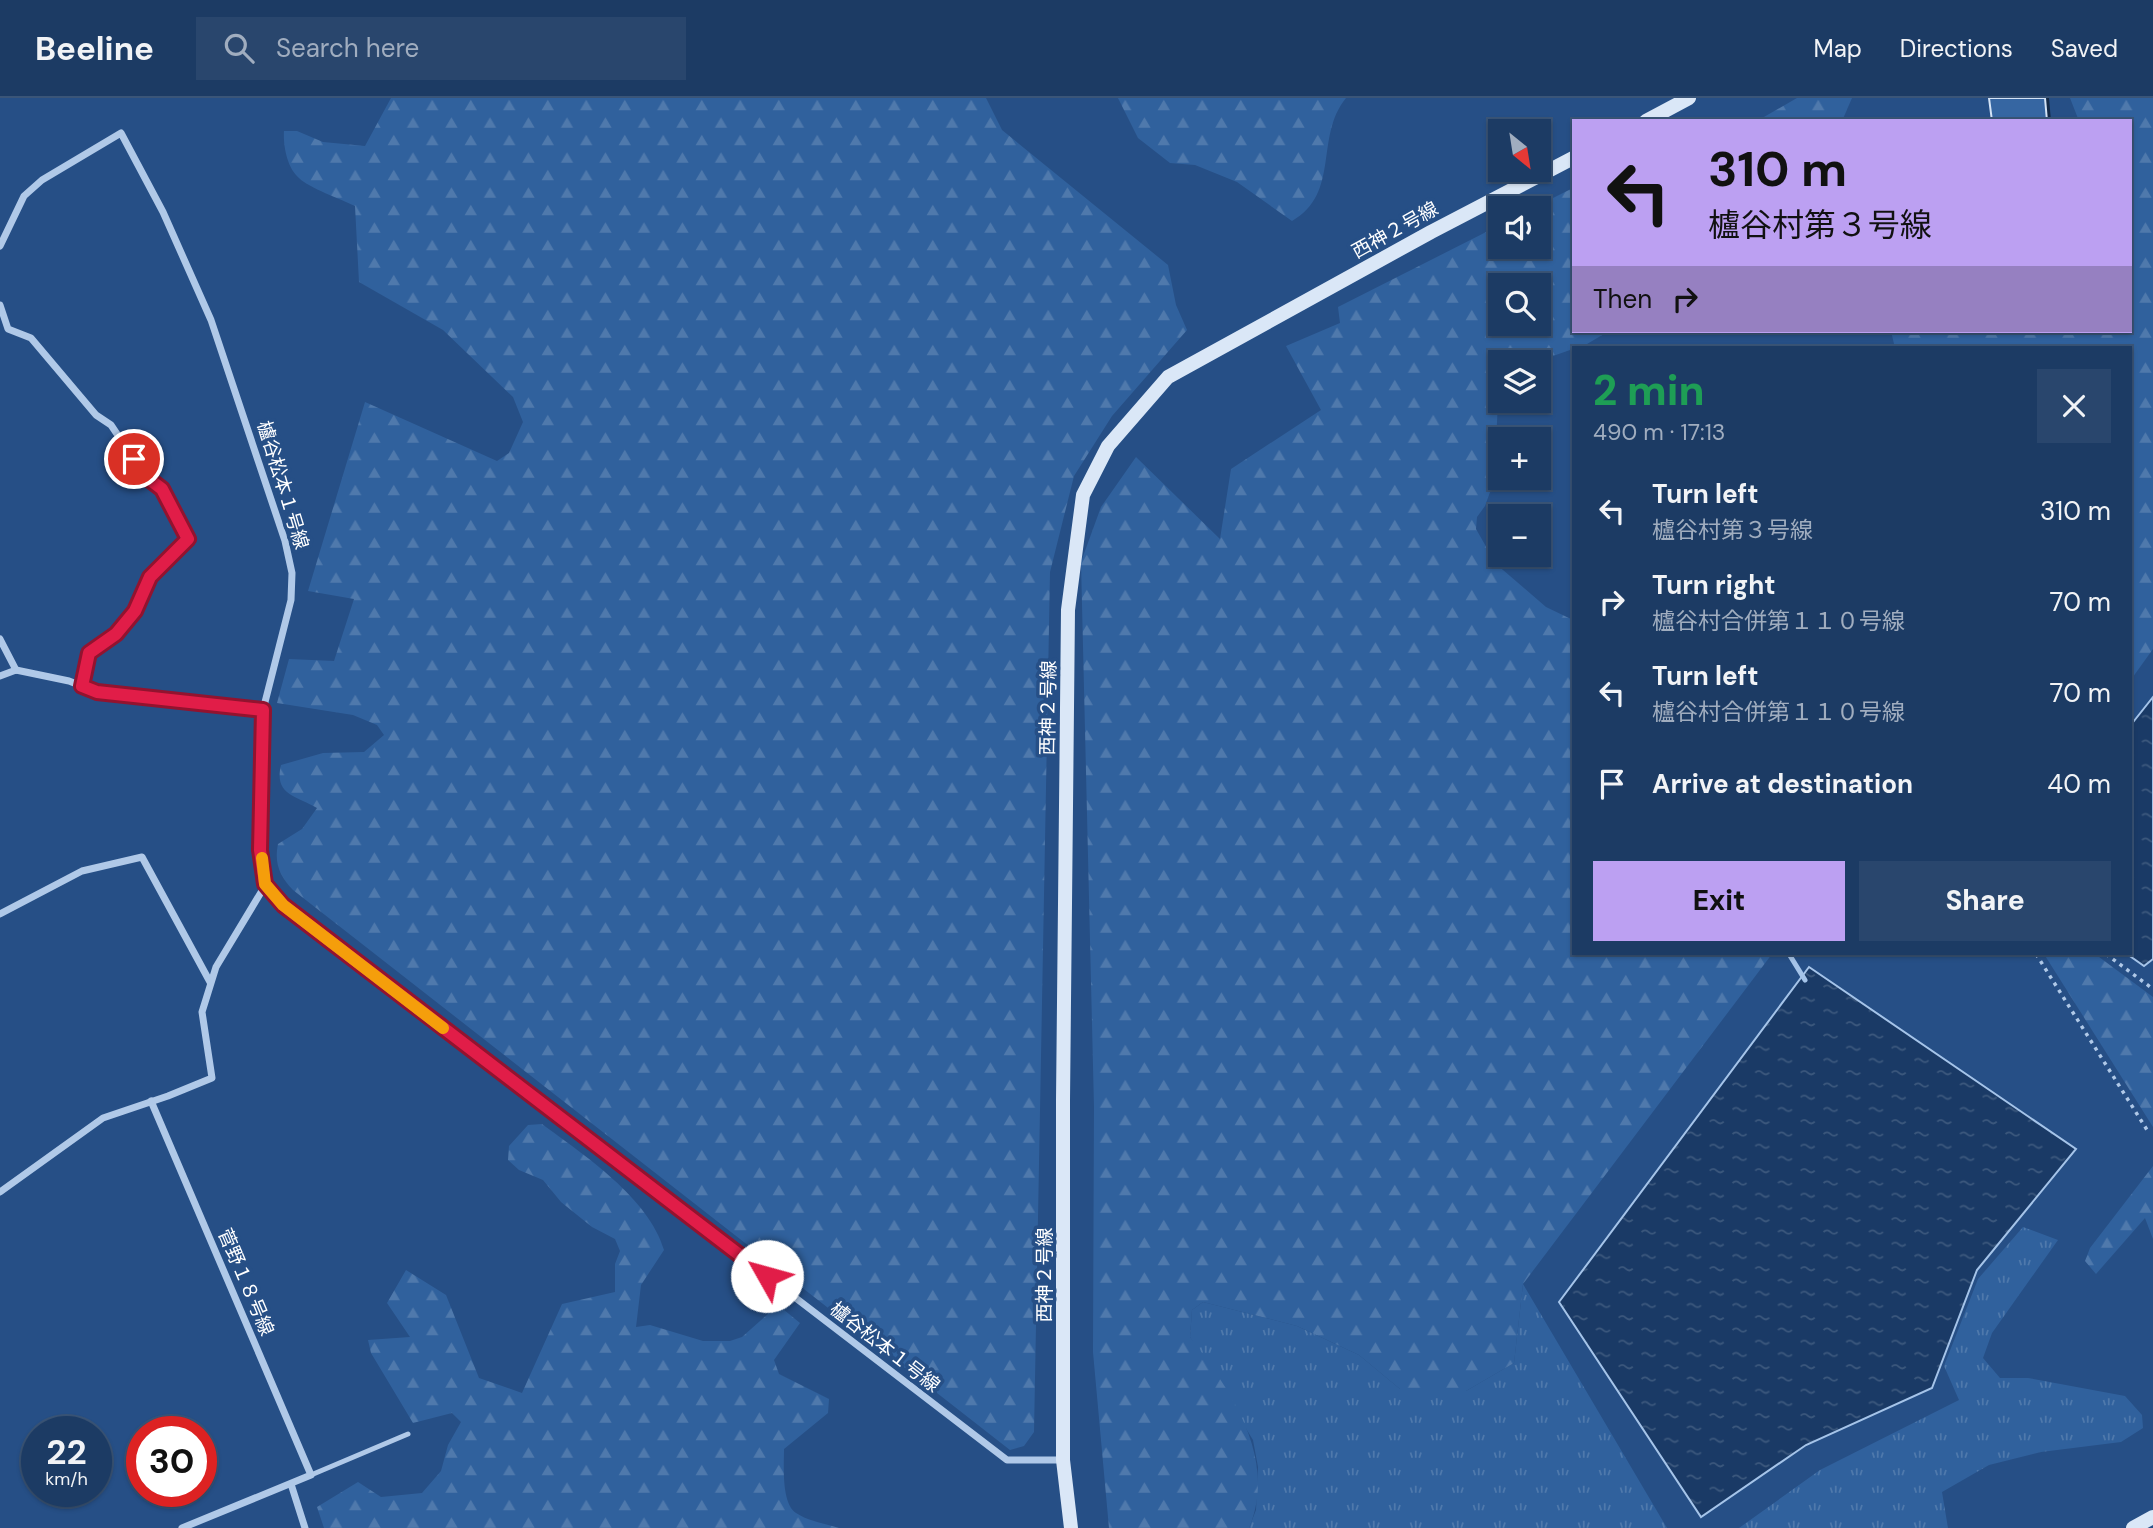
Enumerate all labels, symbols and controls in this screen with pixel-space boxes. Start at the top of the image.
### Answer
search box [196,17,686,80]
text: Beeline [35,27,154,70]
icon: search [220,29,258,67]
text: Search here [276,31,419,65]
text: Map [1814,33,1862,64]
text: Directions [1900,33,2013,64]
text: Saved [2051,33,2118,64]
north arrow [1488,119,1550,182]
map controls [1488,119,1551,567]
text: 310 m [1708,137,1847,201]
icon: left [1593,147,1684,238]
street label: 西神２号線 [1347,196,1443,264]
button: sound [1488,196,1551,259]
text: 櫨谷村第３号線 [1708,204,1932,246]
button: search [1488,273,1551,336]
icon: right [1666,280,1704,318]
text: Then [1593,282,1652,316]
button: layers [1488,350,1551,413]
text: 2 min [1593,363,1704,418]
button: close [2037,369,2111,443]
text: 490 m · 17:13 [1593,417,1725,447]
street label: 櫨谷松本１号線 [252,418,314,552]
button: + [1488,427,1551,490]
pin [104,429,164,489]
icon: arrive [115,440,153,478]
text: Turn left [1652,477,1759,511]
icon: left [1593,492,1631,530]
text: 310 m [2040,494,2111,528]
button: − [1488,504,1551,567]
text: 櫨谷村第３号線 [1652,515,1813,545]
text: Turn right [1652,568,1776,602]
icon: right [1593,583,1631,621]
text: 70 m [2050,585,2111,619]
text: 櫨谷村合併第１１０号線 [1652,606,1905,636]
text: Turn left [1652,659,1759,693]
street label: 西神２号線 [1035,660,1061,756]
icon: left [1593,674,1631,712]
text: 70 m [2050,676,2111,710]
text: 櫨谷村合併第１１０号線 [1652,697,1905,727]
icon: arrive [1593,765,1631,803]
text: Arrive at destination [1652,767,1913,801]
text: 40 m [2047,767,2111,801]
button: Exit [1593,861,1845,941]
button: Share [1859,861,2111,941]
street label: 菅野１８号線 [212,1225,280,1339]
street label: 西神２号線 [1032,1227,1057,1323]
position arrow [730,1239,804,1313]
street label: 櫨谷松本１号線 [825,1296,945,1398]
speed limit sign: 30 [126,1416,217,1507]
text: 22 [46,1429,87,1475]
text: km/h [45,1467,88,1491]

